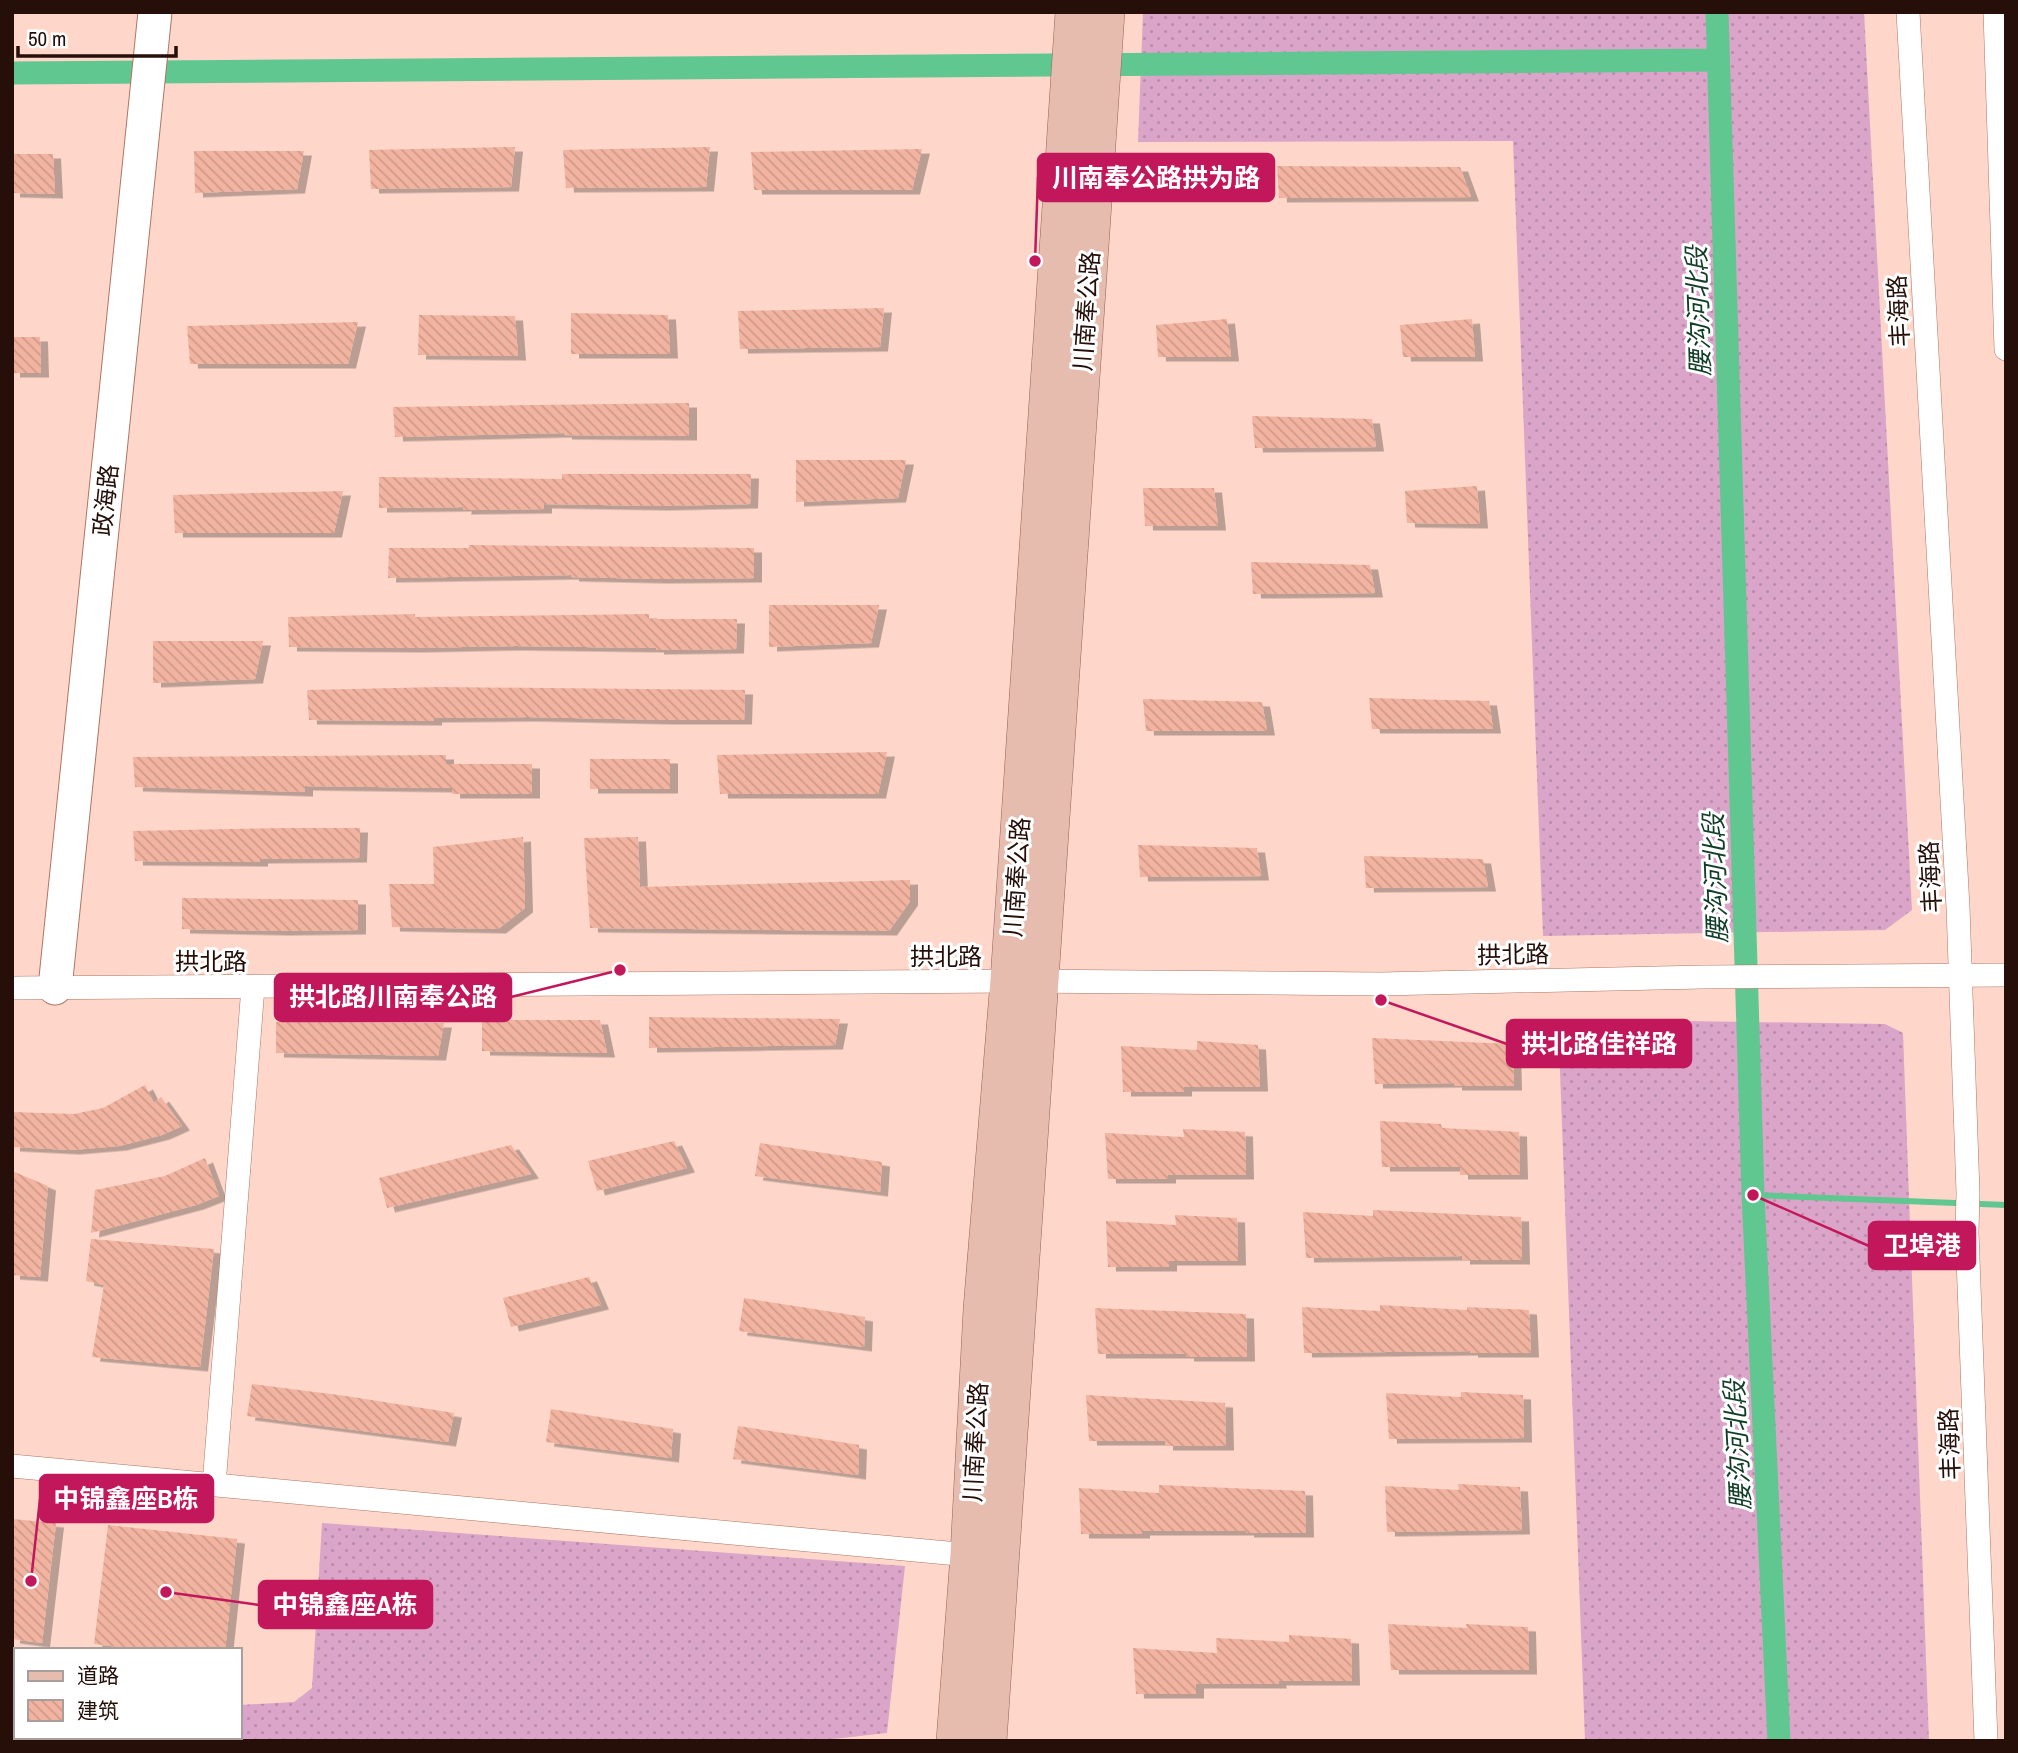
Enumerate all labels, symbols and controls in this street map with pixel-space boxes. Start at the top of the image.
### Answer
scale bar [18,14,175,58]
text: 50 m [28,24,66,53]
callout: 川南奉公路拱为路 [1038,154,1274,201]
text: 川南奉公路拱为路 [1052,160,1260,195]
water label: 腰沟河北段 [1678,242,1718,377]
street label: 川南奉公路 [1066,250,1106,372]
street label: 丰海路 [1880,274,1916,348]
street label: 政海路 [85,463,125,537]
water label: 腰沟河北段 [1695,809,1735,944]
street label: 川南奉公路 [996,816,1036,938]
street label: 丰海路 [1912,840,1948,914]
street label: 拱北路 [1477,937,1549,971]
street label: 拱北路 [910,940,982,972]
street label: 拱北路 [175,945,247,977]
callout: 拱北路川南奉公路 [275,974,511,1021]
text: 拱北路川南奉公路 [289,979,497,1014]
callout: 拱北路佳祥路 [1507,1020,1691,1067]
text: 拱北路佳祥路 [1521,1026,1677,1061]
callout: 卫埠港 [1869,1222,1975,1269]
text: 卫埠港 [1883,1228,1961,1263]
water label: 腰沟河北段 [1716,1376,1758,1511]
street label: 川南奉公路 [956,1381,994,1503]
street label: 丰海路 [1932,1407,1966,1481]
callout: 中锦鑫座B栋 [40,1475,213,1522]
text: 中锦鑫座B栋 [53,1481,199,1516]
callout: 中锦鑫座A栋 [259,1581,432,1628]
text: 中锦鑫座A栋 [272,1587,418,1622]
legend [14,1648,242,1739]
text: 道路 [77,1661,119,1690]
text: 建筑 [77,1696,119,1725]

